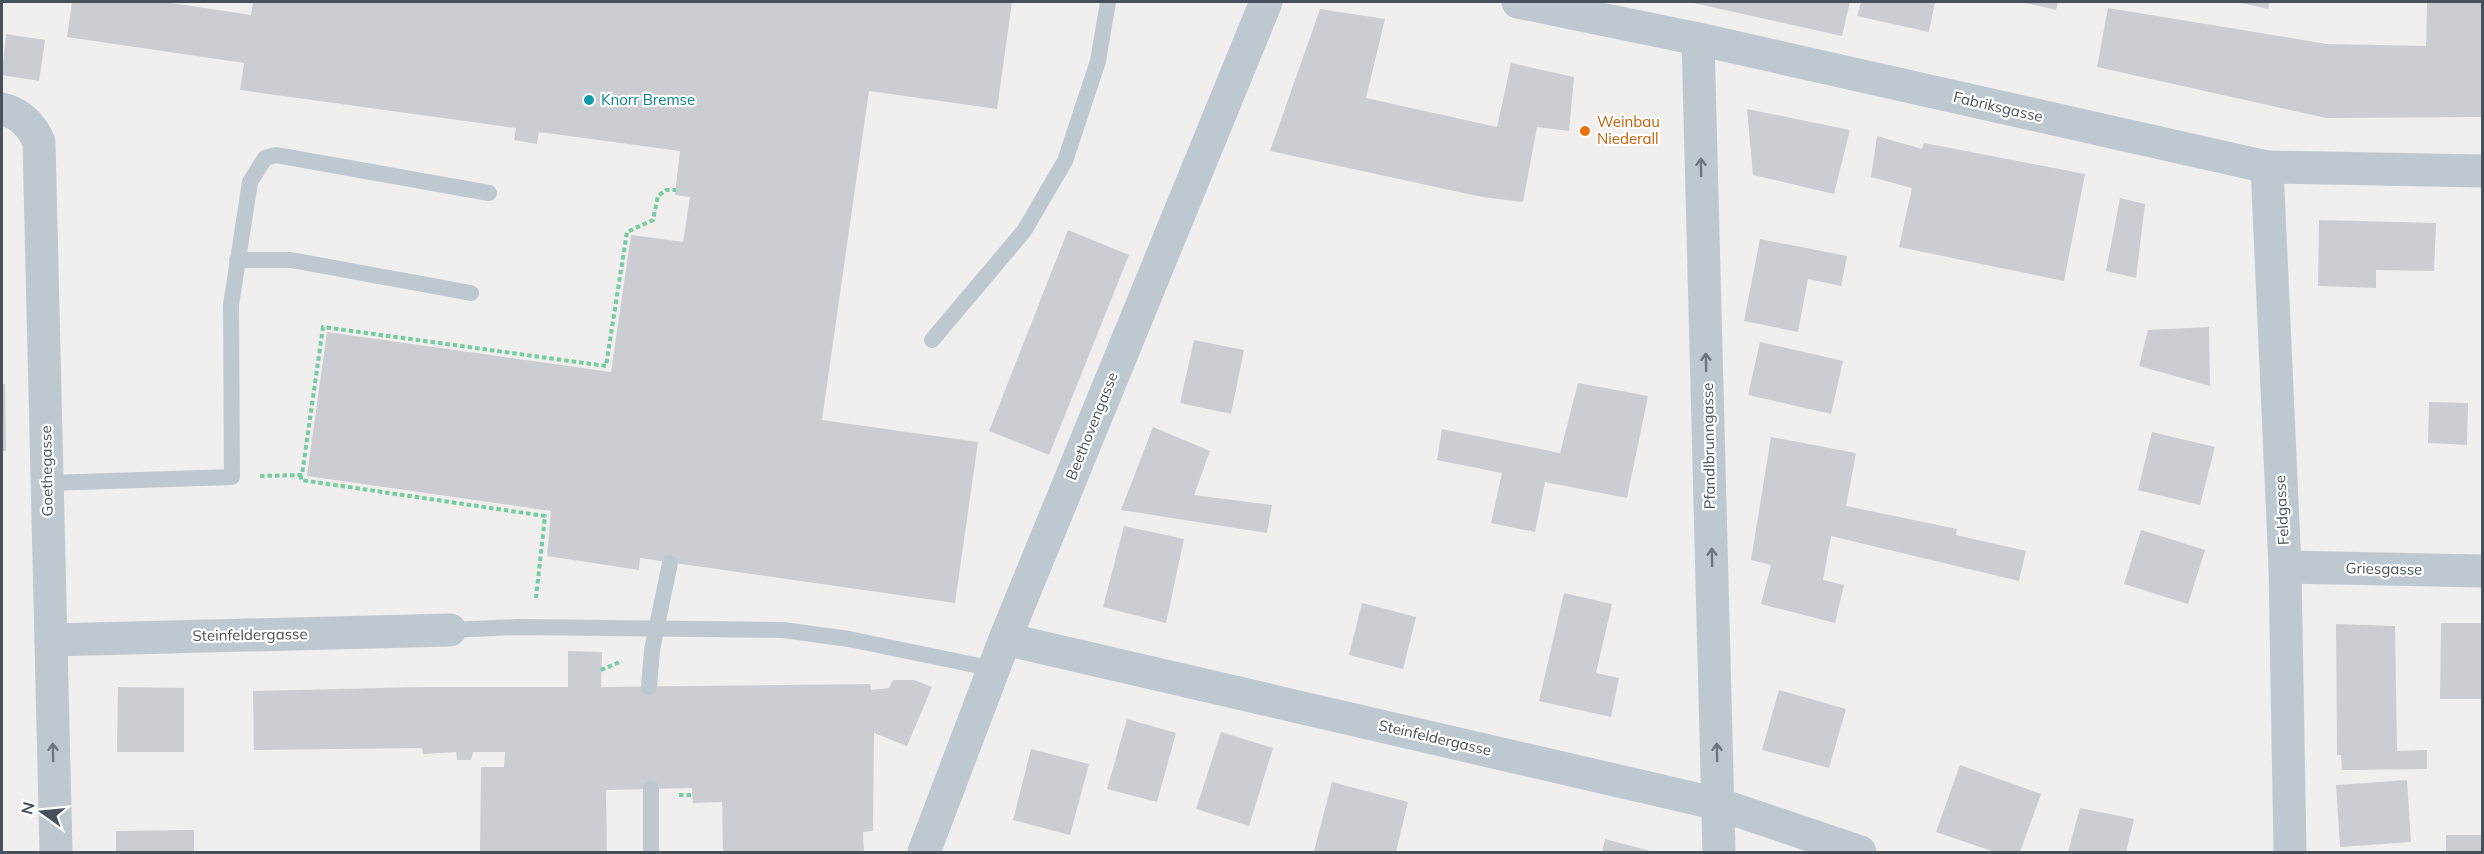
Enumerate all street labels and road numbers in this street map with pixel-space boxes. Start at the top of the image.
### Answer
street label: Fabriksgasse [1952,87,2045,126]
street label: Beethovengasse [1061,369,1122,483]
street label: Pfandlbrunngasse [1698,382,1719,510]
street label: Goethegasse [36,425,57,517]
street label: Feldgasse [2270,475,2293,545]
street label: Griesgasse [2346,558,2423,579]
street label: Steinfeldergasse [192,624,308,645]
street label: Steinfeldergasse [1377,715,1493,760]

